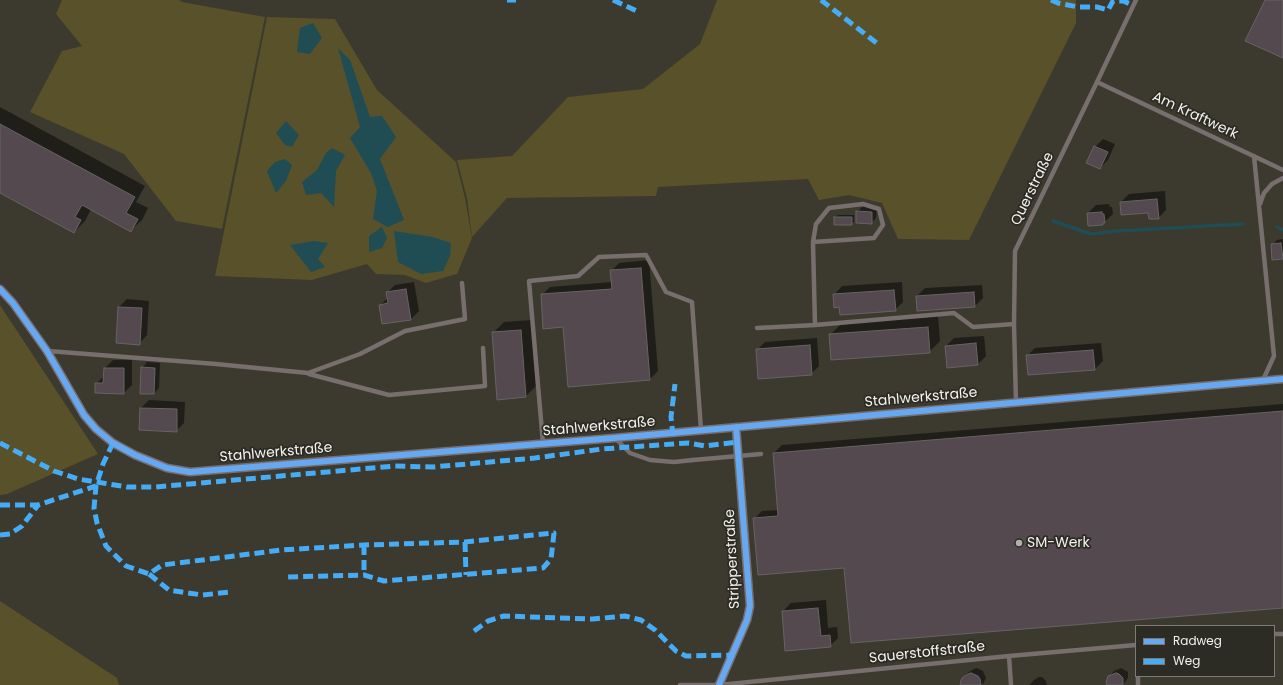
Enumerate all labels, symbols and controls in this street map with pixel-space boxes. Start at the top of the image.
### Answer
street label: Am Kraftwerk [1149,89,1241,143]
street label: Querstraße [1008,150,1058,228]
street label: Stahlwerkstraße [864,385,978,411]
street label: Stahlwerkstraße [542,414,656,440]
street label: Stahlwerkstraße [219,440,333,466]
street label: Stripperstraße [722,509,744,609]
place label: SM-Werk [1027,535,1090,551]
marker: SM-Werk [1014,538,1024,548]
legend [1135,625,1275,677]
text: Radweg [1173,632,1222,649]
street label: Sauerstoffstraße [868,639,986,667]
text: Weg [1173,652,1200,669]

